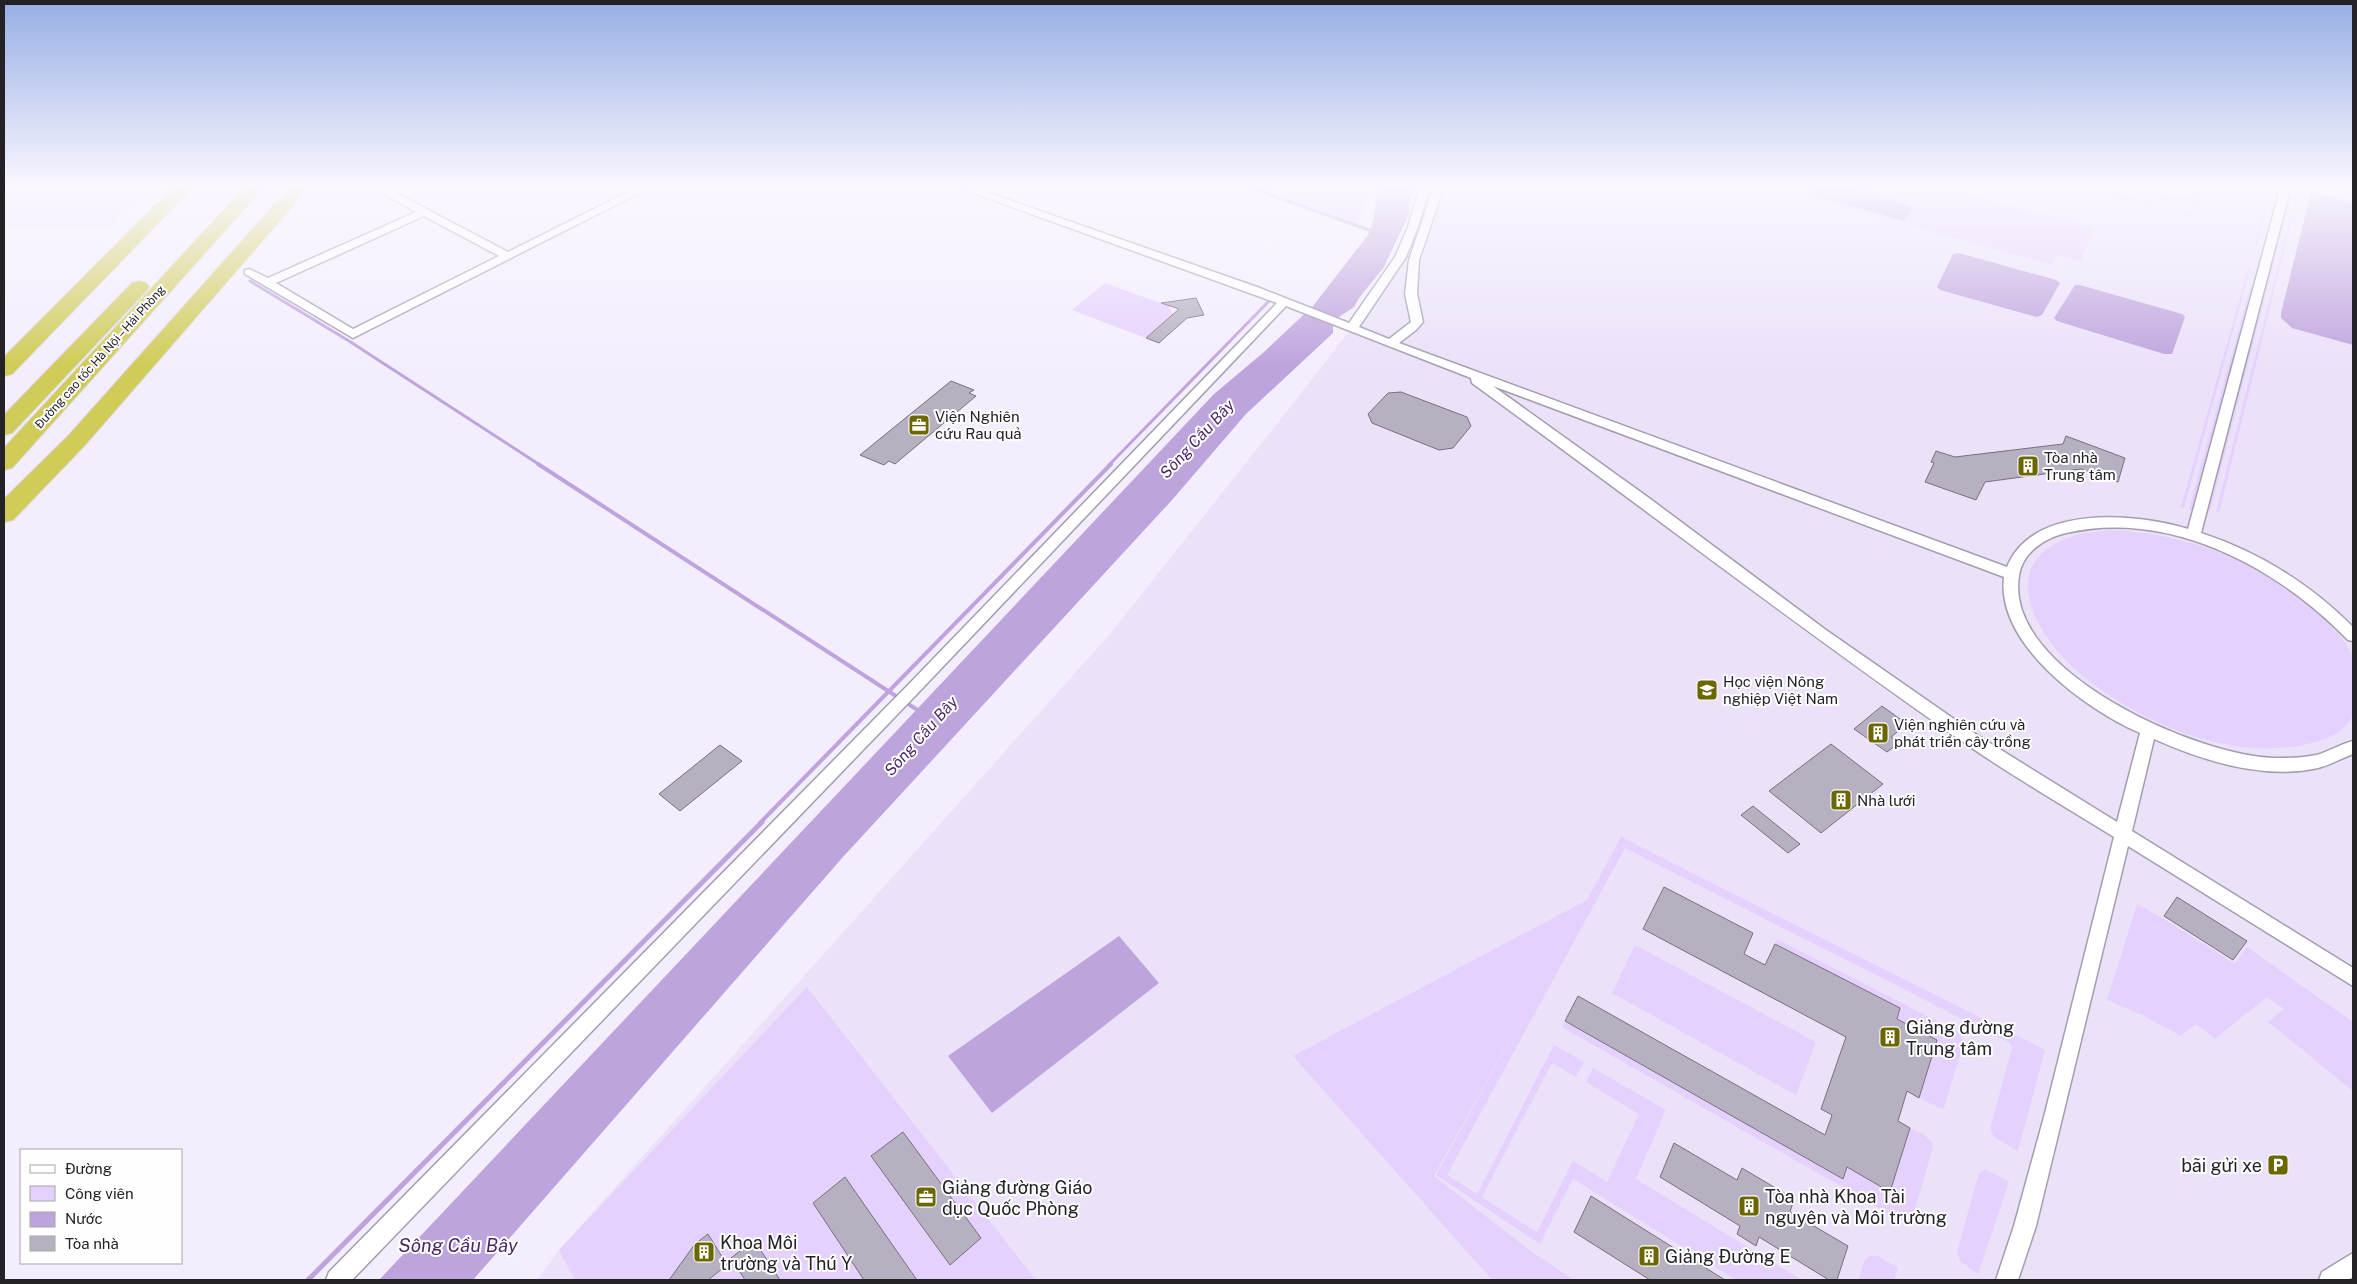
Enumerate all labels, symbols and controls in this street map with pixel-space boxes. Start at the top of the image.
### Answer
street label: Đường cao tốc Hà Nội – Hải Phòng [32,283,168,431]
water label: Sông Cầu Bây [1156,395,1239,482]
place label: Viện Nghiên cứu Rau quả [935,408,1022,442]
office icon: Viện Nghiên cứu Rau quả [907,413,931,437]
place label: Tòa nhà Trung tâm [2044,449,2116,483]
building icon: Tòa nhà Trung tâm [2016,454,2040,478]
place label: Học viện Nông nghiệp Việt Nam [1723,673,1838,707]
school or university icon: Học viện Nông nghiệp Việt Nam [1695,678,1719,702]
water label: Sông Cầu Bây [880,692,962,780]
place label: Viện nghiên cứu và phát triển cây trồng [1894,716,2031,750]
building icon: Viện nghiên cứu và phát triển cây trồng [1866,721,1890,745]
building icon: Nhà lưới [1829,788,1853,812]
place label: Nhà lưới [1857,792,1915,809]
place label: Giảng đường Trung tâm [1906,1017,2014,1059]
building icon: Giảng đường Trung tâm [1878,1025,1902,1049]
legend [20,1149,182,1264]
parking icon: bãi gửi xe [2266,1153,2290,1177]
place label: bãi gửi xe [2181,1155,2262,1176]
text: Đường [65,1160,112,1177]
place label: Giảng đường Giáo dục Quốc Phòng [942,1177,1092,1219]
text: Công viên [65,1185,134,1202]
office icon: Giảng đường Giáo dục Quốc Phòng [914,1185,938,1209]
place label: Tòa nhà Khoa Tài nguyên và Môi trường [1765,1186,1947,1228]
building icon: Tòa nhà Khoa Tài nguyên và Môi trường [1737,1194,1761,1218]
text: Nước [65,1210,103,1227]
place label: Khoa Môi trường và Thú Y [720,1232,852,1274]
water label: Sông Cầu Bây [398,1234,518,1256]
text: Tòa nhà [65,1235,119,1252]
building icon: Khoa Môi trường và Thú Y [692,1240,716,1264]
building icon: Giảng Đường E [1637,1244,1661,1268]
place label: Giảng Đường E [1665,1246,1791,1267]

